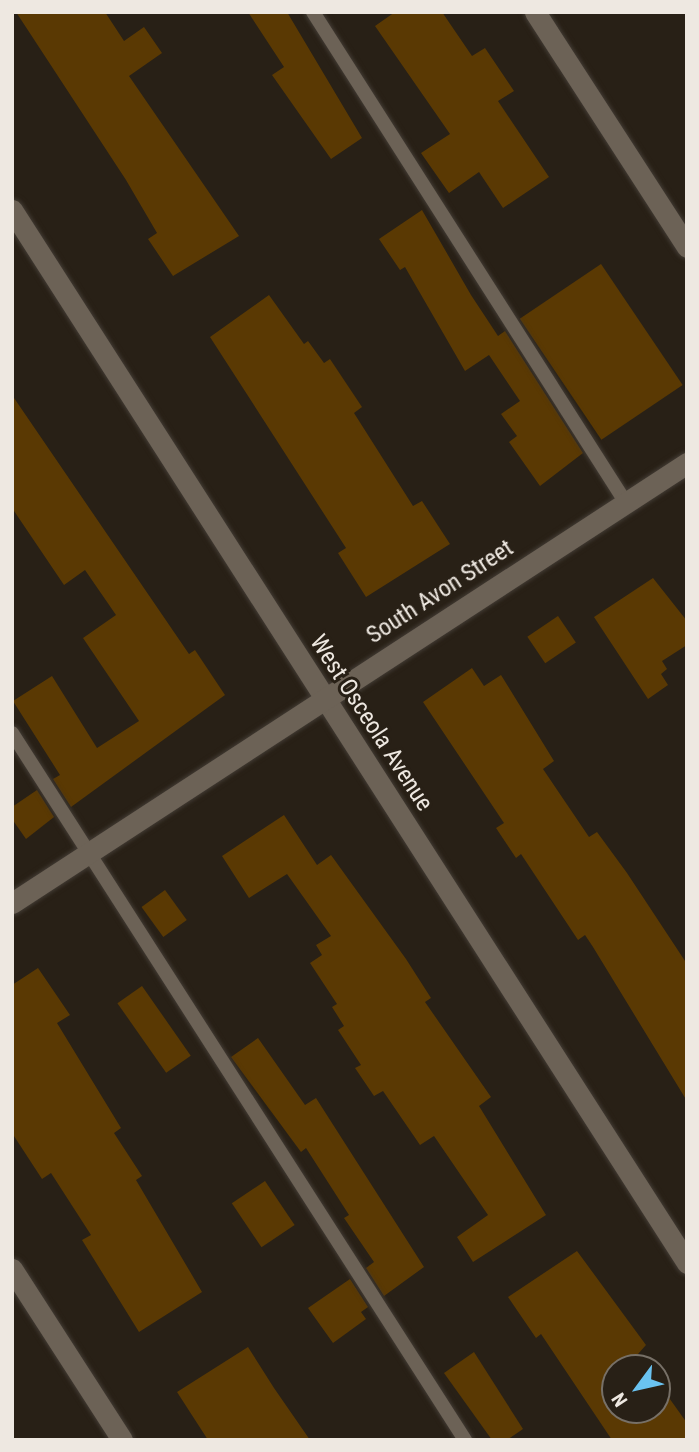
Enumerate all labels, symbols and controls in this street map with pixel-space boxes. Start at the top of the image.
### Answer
street label: South Avon Street [361,534,519,650]
street label: West Osceola Avenue [303,630,439,816]
north arrow [601,1354,671,1424]
text: N [607,1388,632,1411]

